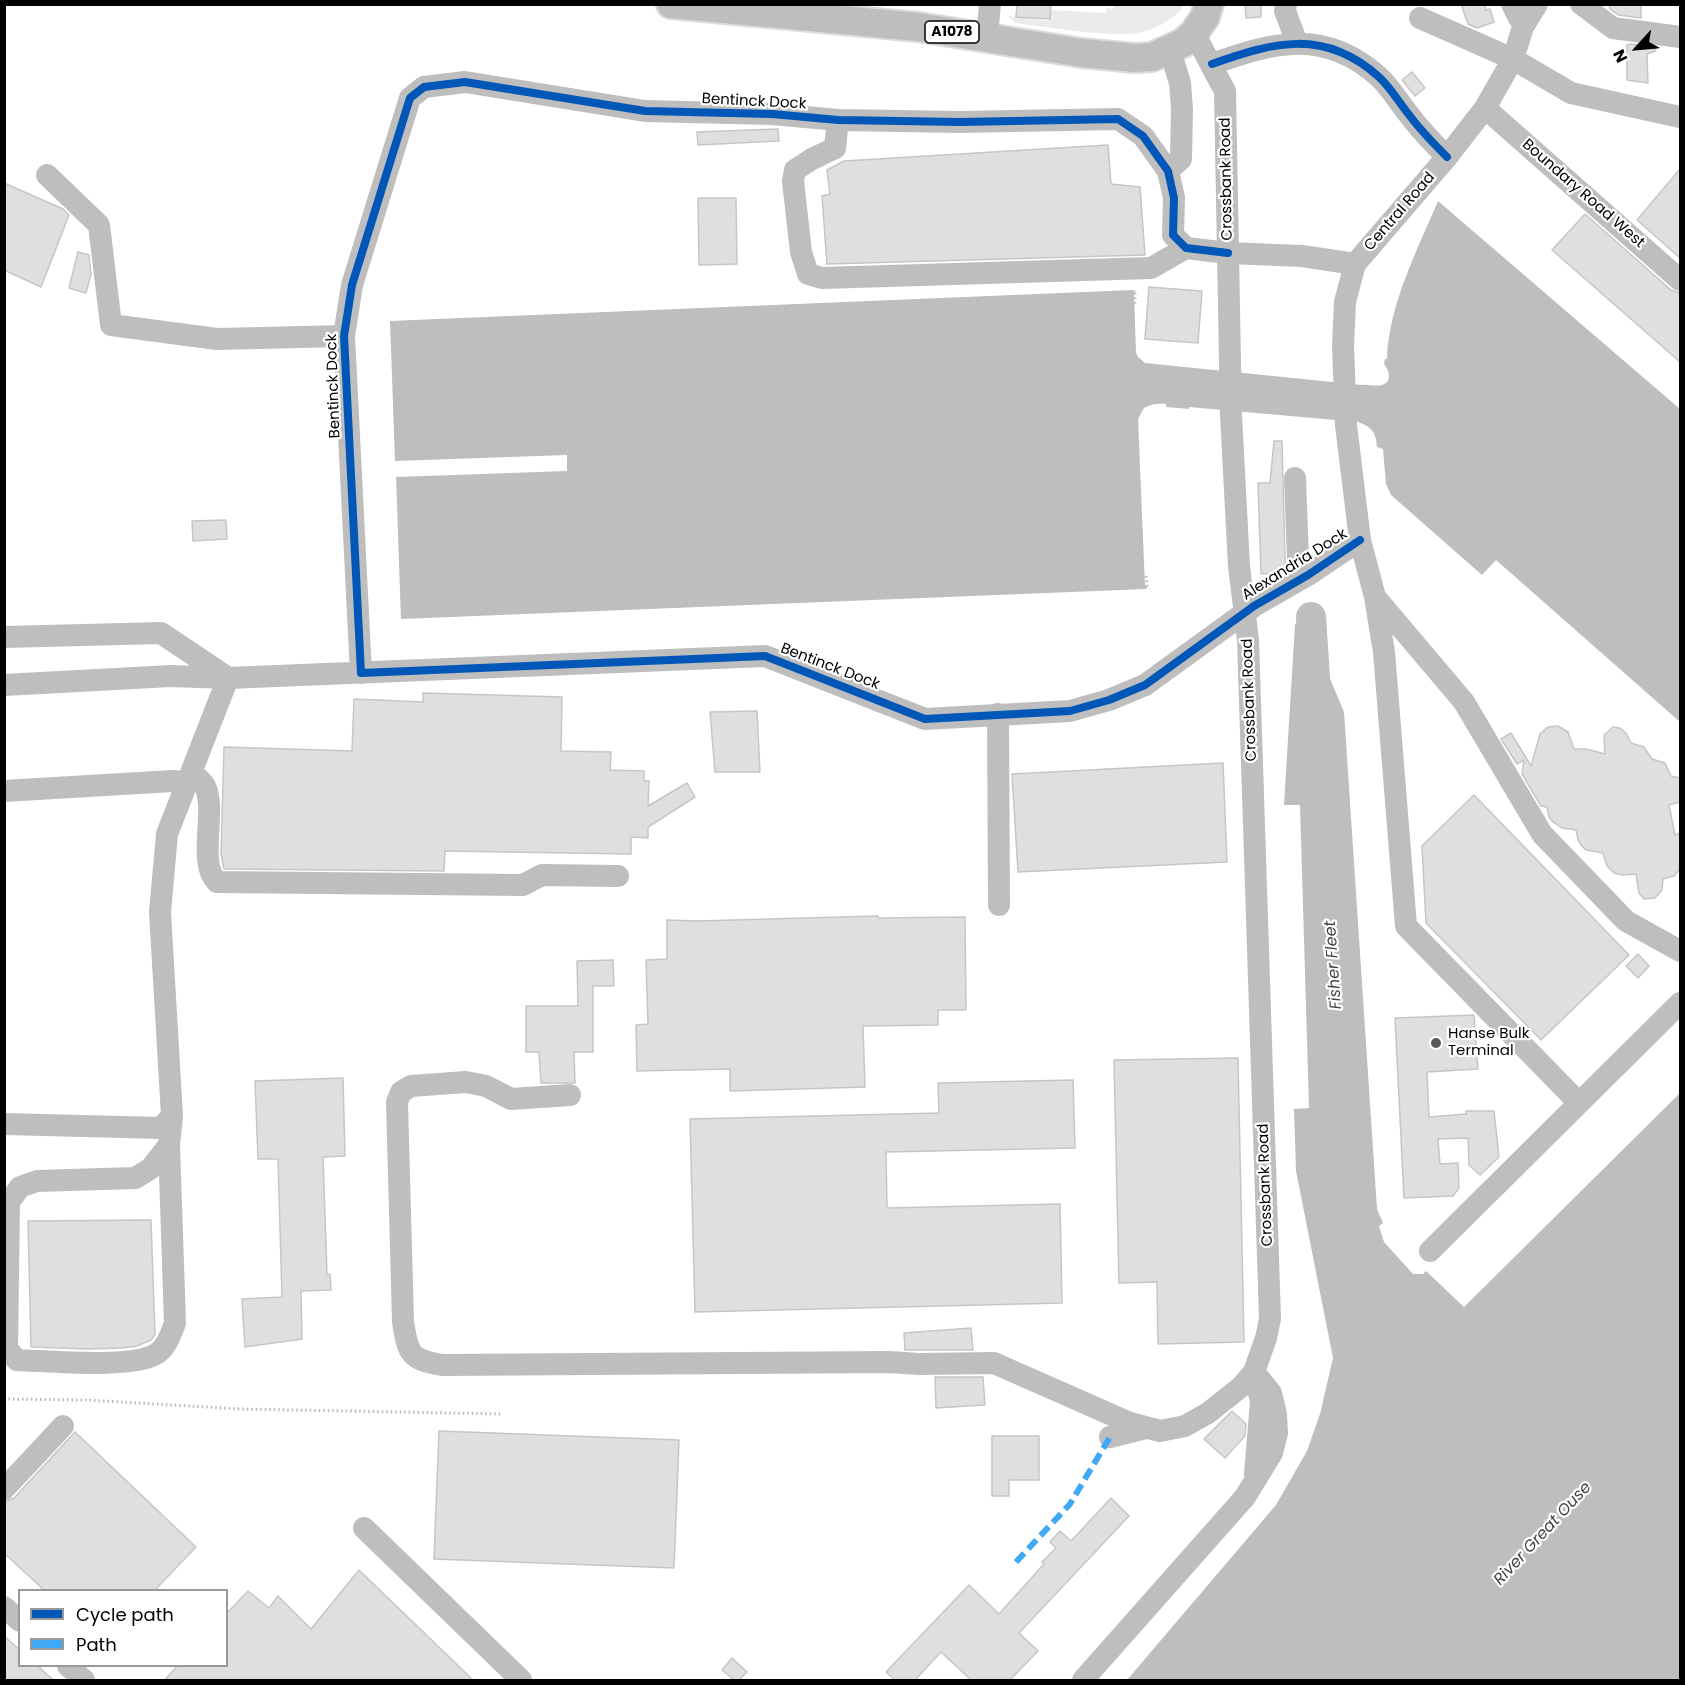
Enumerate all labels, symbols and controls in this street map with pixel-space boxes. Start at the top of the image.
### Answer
north arrow [1607,18,1667,78]
road number: A1078 [925,21,979,43]
text: N [1607,46,1633,67]
street label: Bentinck Dock [701,90,807,114]
street label: Crossbank Road [1217,117,1237,241]
street label: Boundary Road West [1518,136,1648,252]
street label: Central Road [1361,169,1439,255]
street label: Bentinck Dock [323,333,345,439]
street label: Alexandria Dock [1239,525,1351,605]
street label: Crossbank Road [1239,638,1261,762]
street label: Bentinck Dock [778,640,882,694]
water label: Fisher Fleet [1321,920,1347,1010]
place label: Hanse Bulk Terminal [1448,1025,1529,1060]
marker: Hanse Bulk Terminal [1429,1036,1443,1050]
street label: Crossbank Road [1255,1123,1277,1247]
water label: River Great Ouse [1490,1478,1596,1590]
legend [18,1589,228,1667]
text: Cycle path [76,1602,174,1627]
text: Path [76,1632,117,1657]

